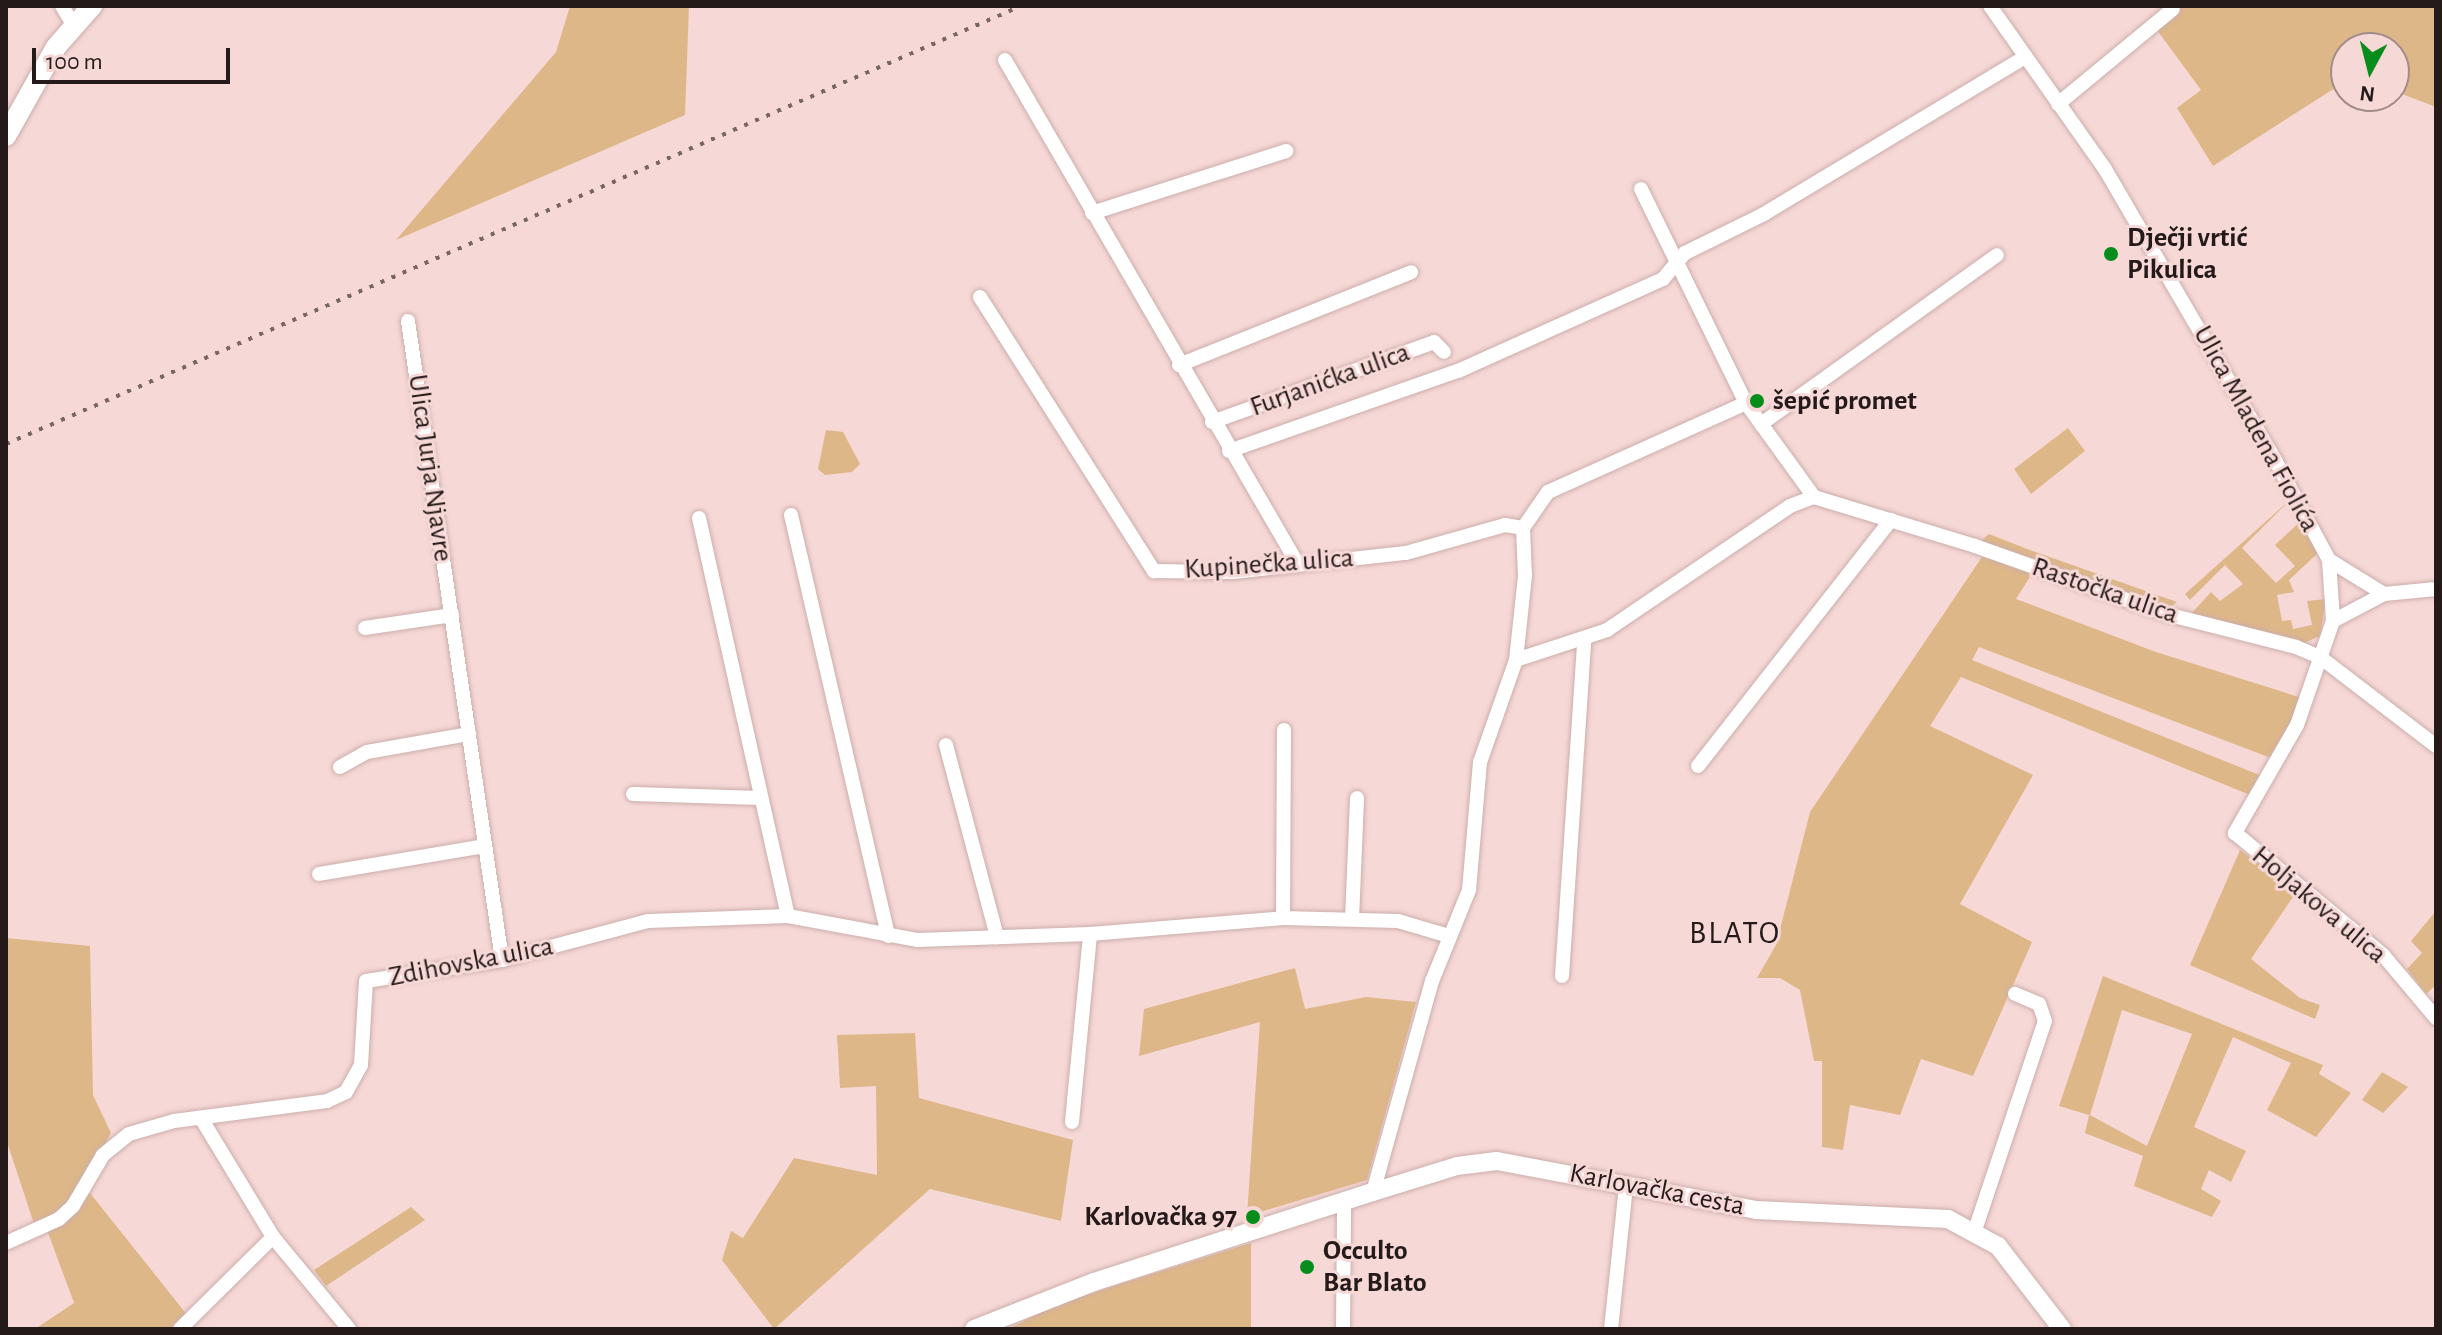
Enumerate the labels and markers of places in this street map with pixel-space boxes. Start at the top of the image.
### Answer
place label: Dječji vrtić Pikulica [2127,221,2247,287]
marker: Dječji vrtić Pikulica [2102,245,2120,263]
place label: šepić promet [1773,384,1917,418]
marker: šepić promet [1748,392,1766,410]
place label: Karlovačka 97 [1084,1200,1237,1234]
marker: Karlovačka 97 [1244,1208,1262,1226]
place label: Occulto Bar Blato [1323,1234,1427,1300]
marker: Occulto Bar Blato [1298,1258,1316,1276]

